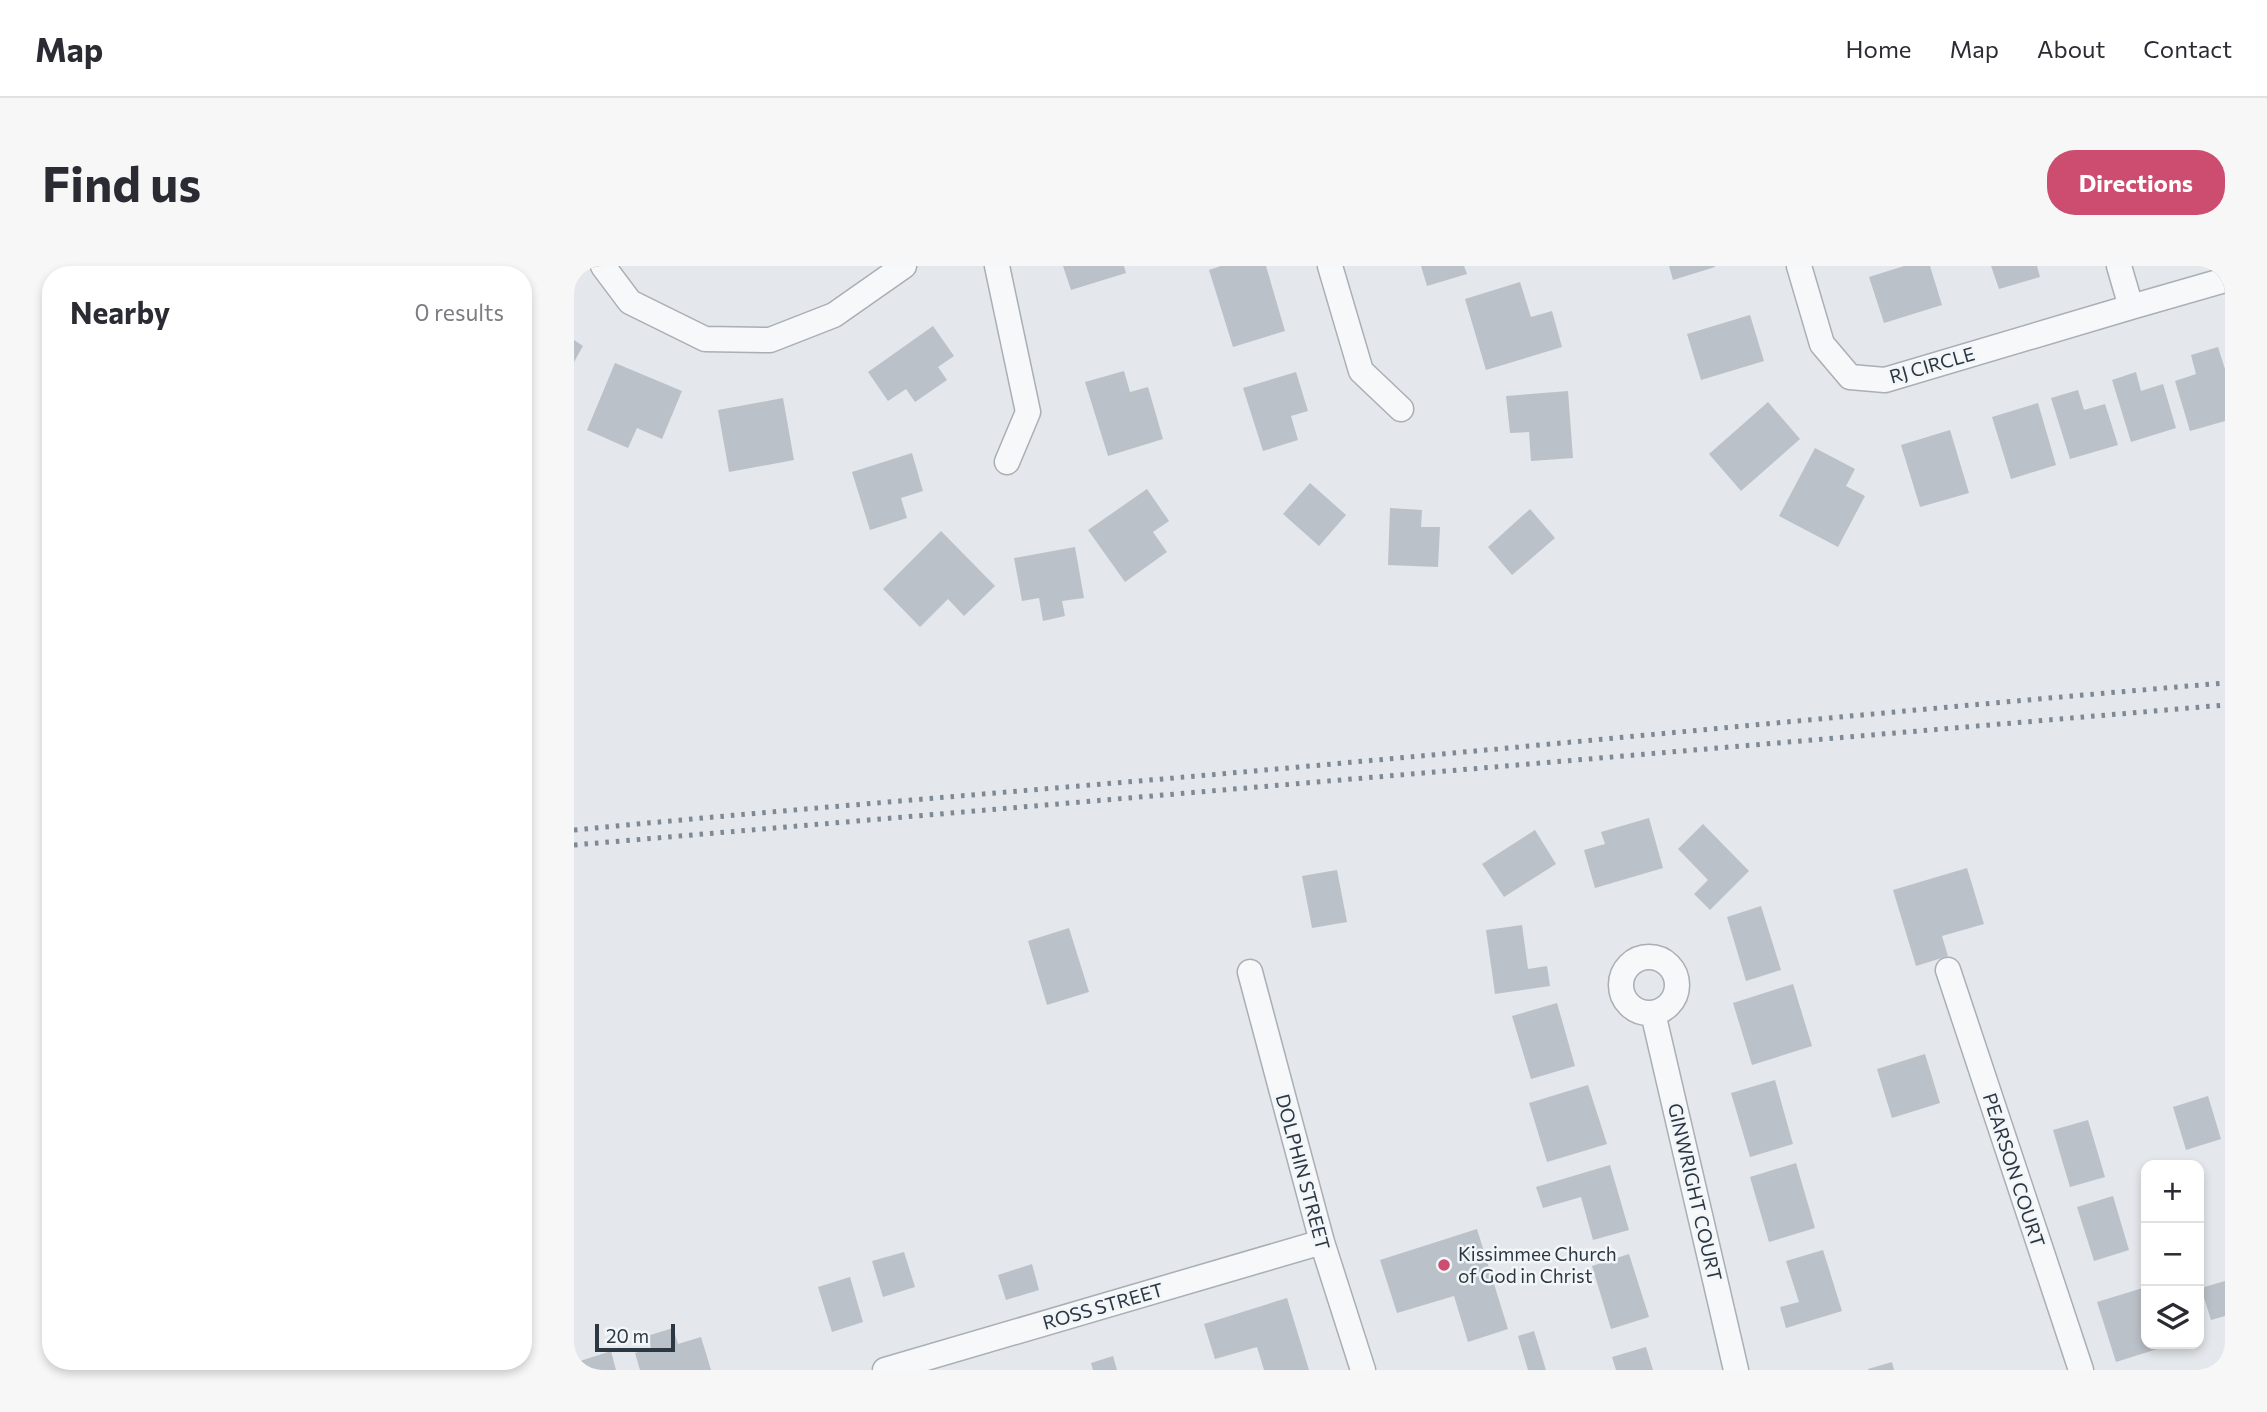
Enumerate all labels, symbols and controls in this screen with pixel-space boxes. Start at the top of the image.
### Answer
text: Map [35,28,103,69]
text: Home [1846,34,1912,63]
text: Map [1950,34,1999,63]
text: About [2037,34,2105,63]
text: Contact [2143,34,2232,63]
button: Directions [2047,150,2225,215]
text: Find us [42,152,201,212]
text: Nearby [70,293,170,330]
text: 0 results [415,298,504,326]
street label: RJ CIRCLE [1886,341,1977,388]
street label: PEARSON COURT [1979,1090,2050,1250]
street label: DOLPHIN STREET [1272,1091,1335,1252]
street label: GINWRIGHT COURT [1664,1101,1727,1283]
map controls [2141,1160,2204,1349]
button: + [2141,1160,2204,1223]
button: − [2141,1223,2204,1286]
place label: Kissimmee Church of God in Christ [1458,1242,1617,1287]
marker: Kissimmee Church of God in Christ [1436,1257,1452,1273]
street label: ROSS STREET [1040,1277,1166,1334]
button: layers [2141,1286,2204,1349]
scale bar [595,1321,676,1353]
text: 20 m [606,1324,649,1347]

